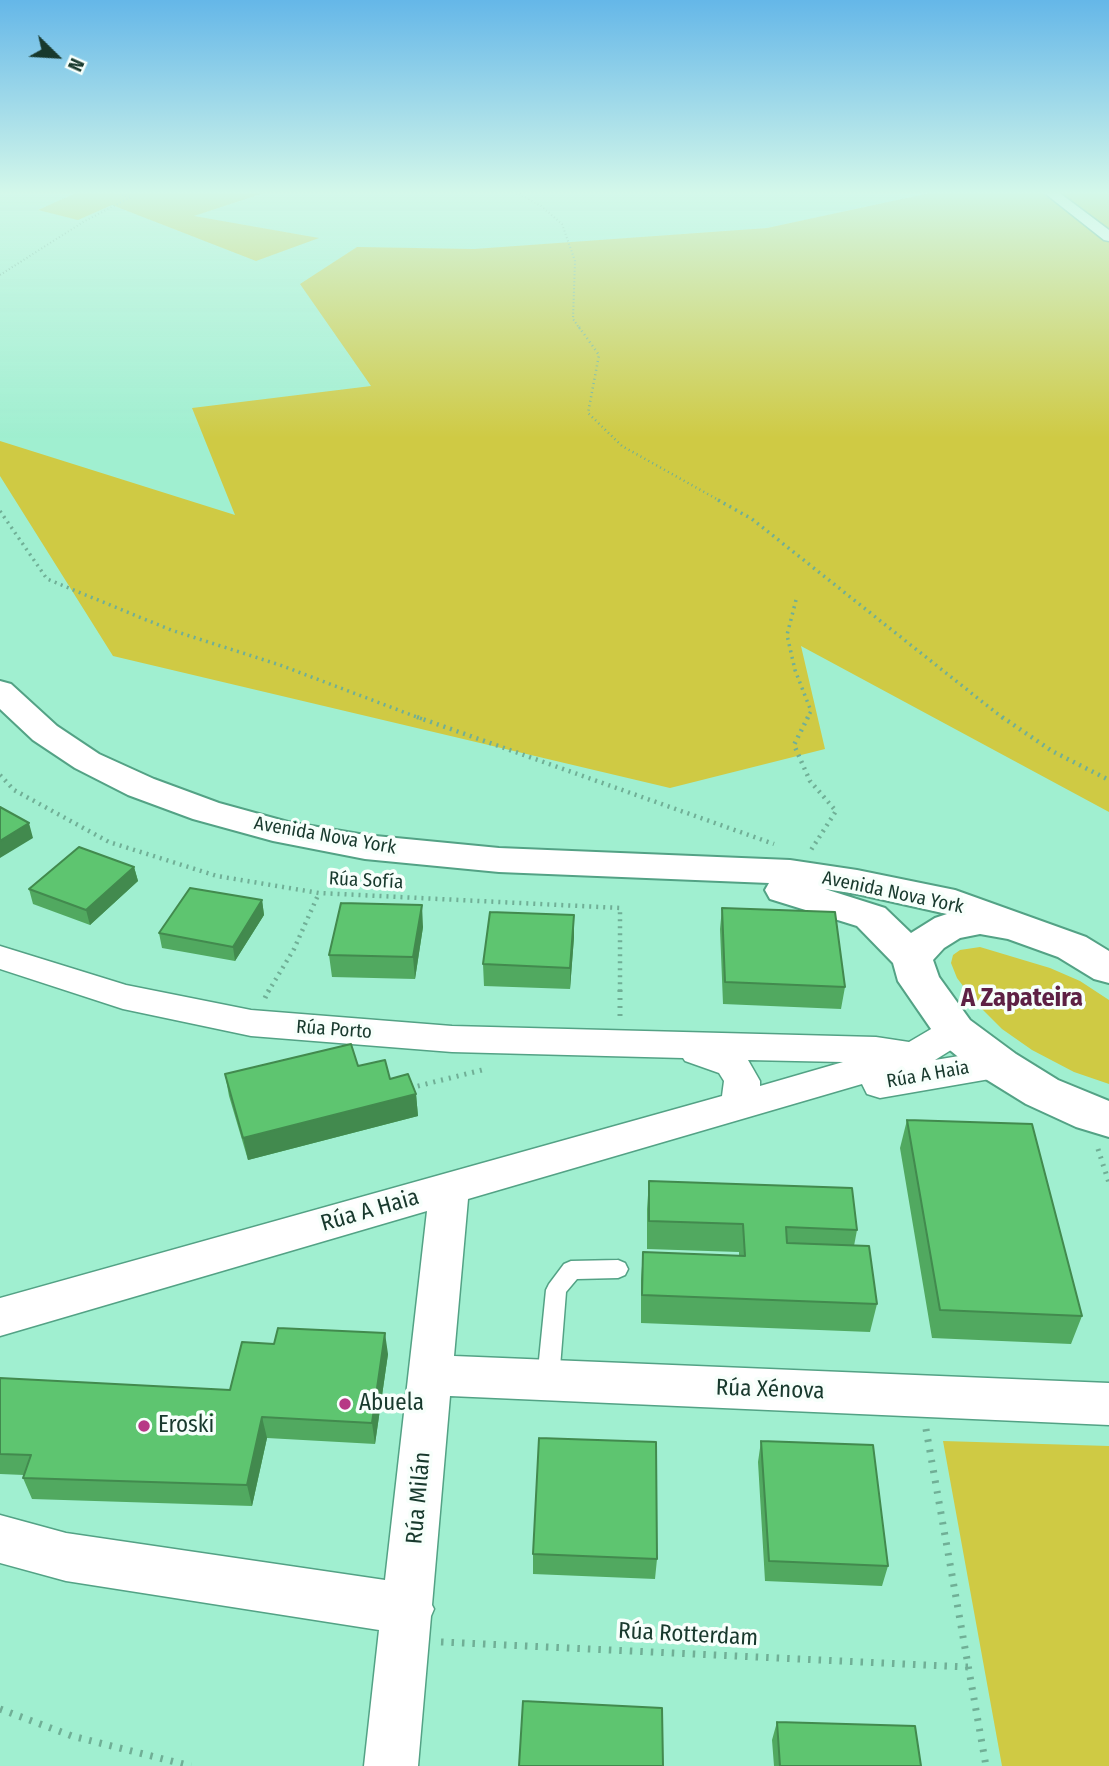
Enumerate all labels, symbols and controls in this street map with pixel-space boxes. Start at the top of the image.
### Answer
north arrow [21,21,91,91]
text: N [63,55,88,75]
street label: Avenida Nova York [252,812,398,860]
street label: Avenida Nova York [820,867,966,919]
street label: Rúa Sofía [328,868,404,894]
district label: A Zapateira [961,983,1083,1015]
street label: Rúa Porto [295,1016,373,1044]
street label: Rúa A Haia [885,1057,971,1093]
street label: Rúa A Haia [318,1184,422,1238]
street label: Rúa Xénova [715,1374,825,1406]
place label: Abuela [359,1390,424,1418]
marker: Abuela [337,1396,353,1412]
place label: Eroski [158,1412,214,1440]
marker: Eroski [136,1418,152,1434]
street label: Rúa Milán [401,1451,437,1545]
street label: Rúa Rotterdam [617,1618,759,1652]

